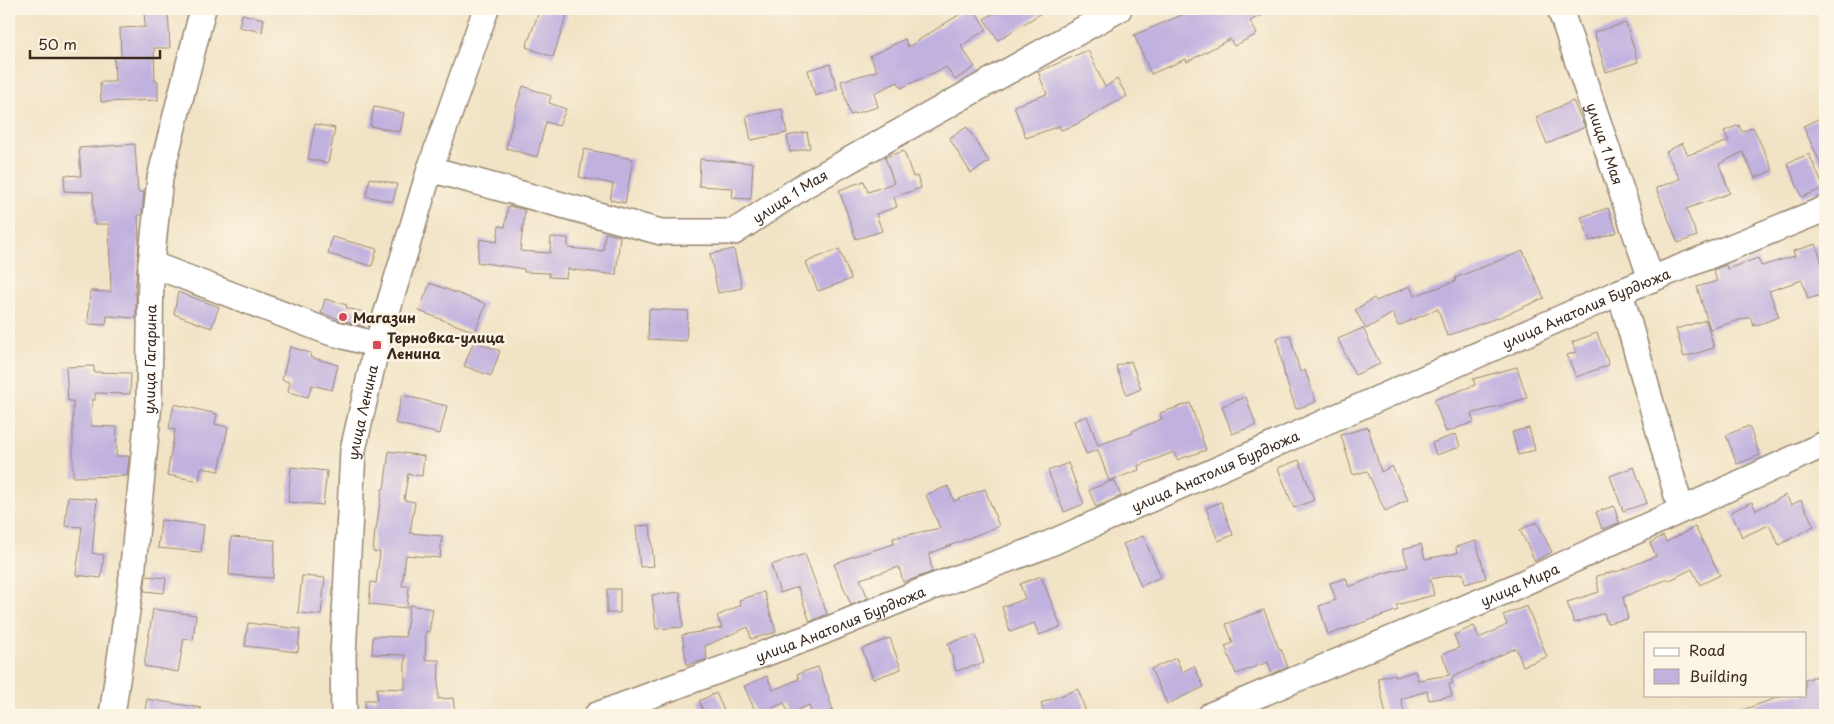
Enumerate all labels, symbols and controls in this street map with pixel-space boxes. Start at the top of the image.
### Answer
scale bar [30,28,160,60]
text: 50 m [38,32,77,55]
street label: улица 1 Мая [1582,100,1629,187]
street label: улица 1 Мая [748,164,831,228]
street label: улица Анатолия Бурдюжа [1499,262,1674,353]
street label: улица Гагарина [137,304,161,415]
place label: Магазин [353,307,416,328]
marker: Магазин [337,311,349,323]
place label: Терновка-улица Ленина [387,327,505,364]
marker: Терновка-улица Ленина [371,339,383,351]
street label: улица Ленина [342,362,383,460]
street label: улица Анатолия Бурдюжа [1128,424,1303,517]
street label: улица Мира [1477,557,1562,611]
street label: улица Анатолия Бурдюжа [752,580,929,667]
legend [1644,632,1806,696]
text: Road [1689,638,1725,661]
text: Building [1689,664,1748,687]

